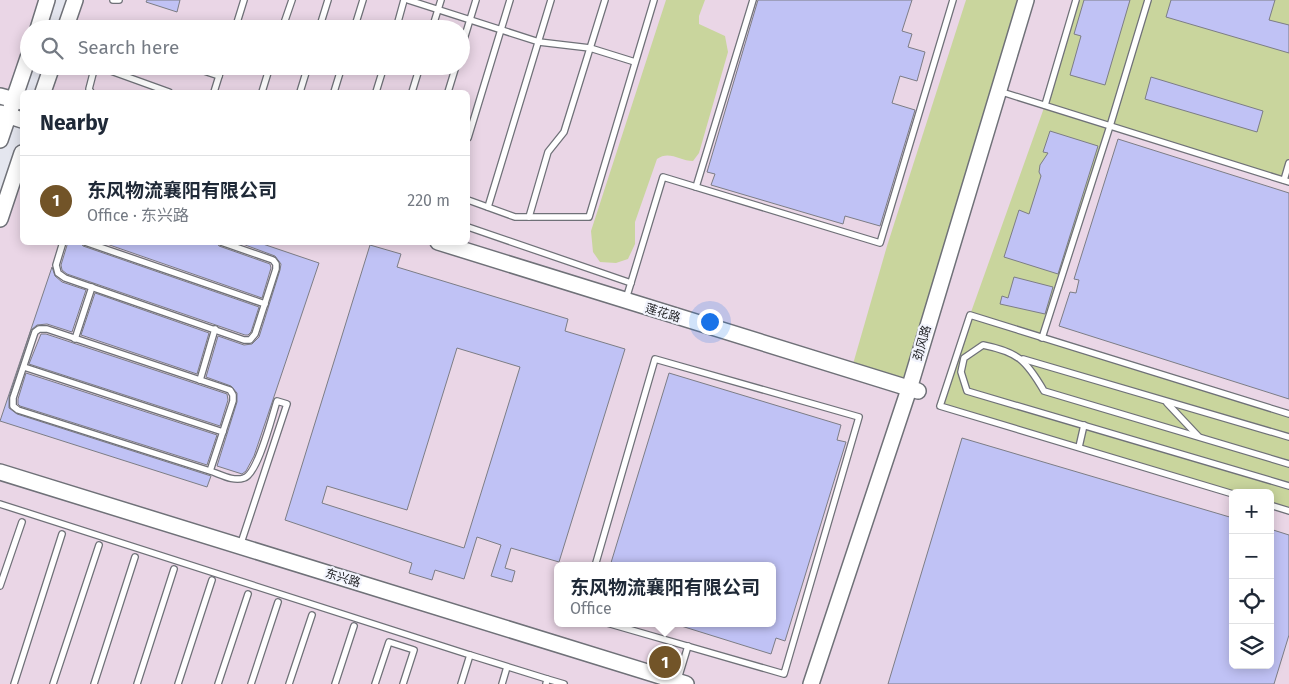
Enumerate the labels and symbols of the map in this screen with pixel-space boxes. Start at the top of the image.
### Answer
street label: 莲花路 [644,301,682,325]
your location [697,309,723,335]
street label: 劲风路 [910,324,934,362]
street label: 东兴路 [324,566,362,590]
pin: 1 [649,643,681,681]

